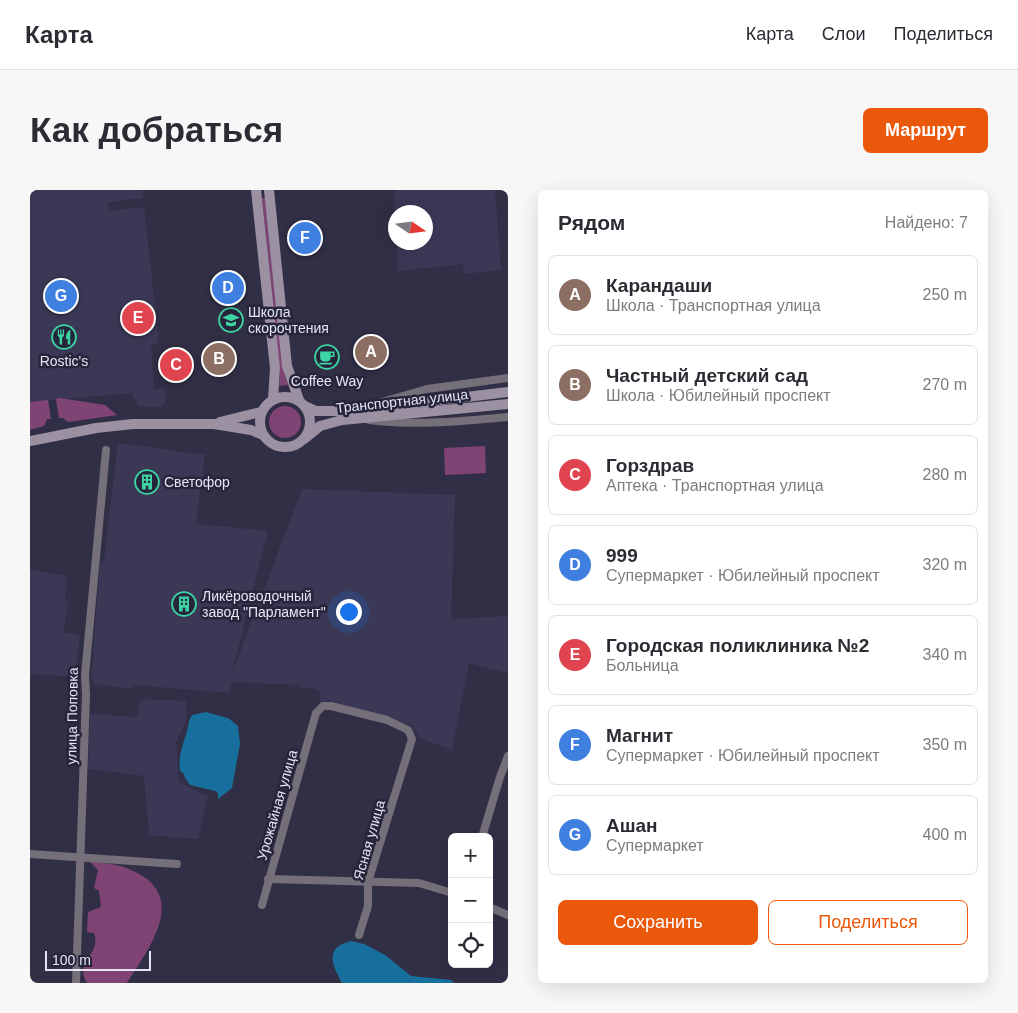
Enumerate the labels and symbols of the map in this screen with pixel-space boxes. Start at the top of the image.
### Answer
north arrow [388,205,433,250]
pin: F [289,219,321,257]
pin: D [212,269,244,307]
pin: G [45,277,77,315]
pin: E [122,299,154,337]
place label: Школа скорочтения [248,304,329,336]
school or university icon: Школа скорочтения [218,307,244,333]
restaurant icon: Rostic's [51,324,77,350]
pin: A [355,333,387,371]
pin: B [203,340,235,378]
cafe icon: Coffee Way [314,344,340,370]
pin: C [160,346,192,384]
place label: Rostic's [40,353,88,369]
place label: Coffee Way [291,373,363,389]
street label: Транспортная улица [335,386,469,416]
building icon: Светофор [134,469,160,495]
place label: Светофор [164,474,230,490]
place label: Ликёроводочный завод "Парламент" [202,588,326,620]
building icon: Ликёроводочный завод "Парламент" [171,591,197,617]
your location [336,599,362,625]
street label: улица Поповка [63,667,81,765]
street label: Урожайная улица [254,748,300,862]
street label: Ясная улица [350,798,388,882]
scale bar [45,948,151,971]

